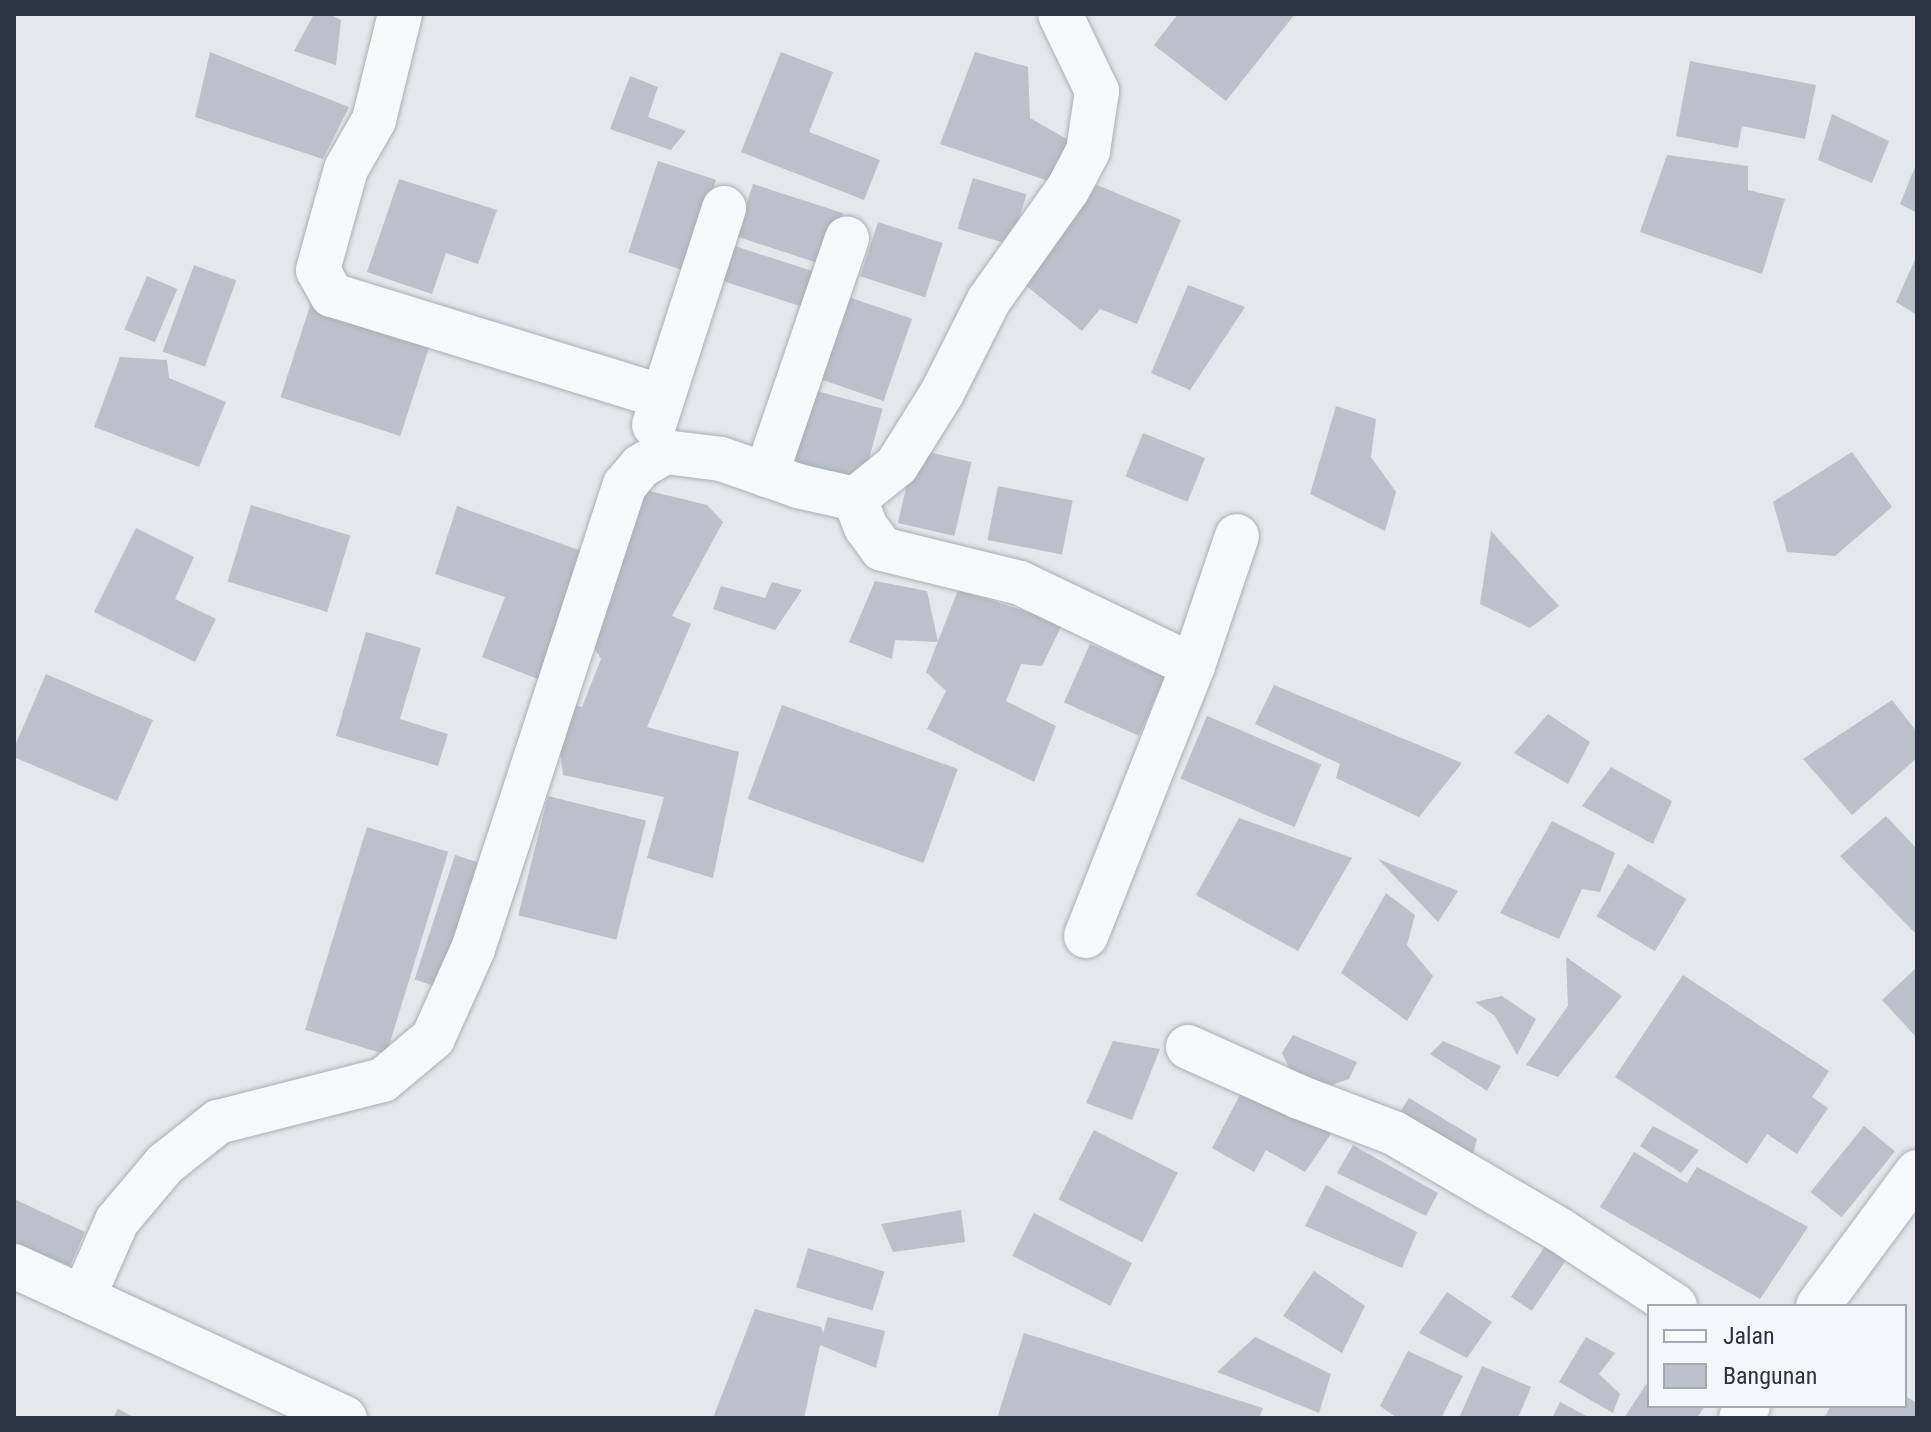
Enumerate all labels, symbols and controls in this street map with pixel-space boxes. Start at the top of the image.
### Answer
legend [1647,1304,1907,1408]
text: Jalan [1723,1322,1775,1350]
text: Bangunan [1723,1362,1817,1390]

